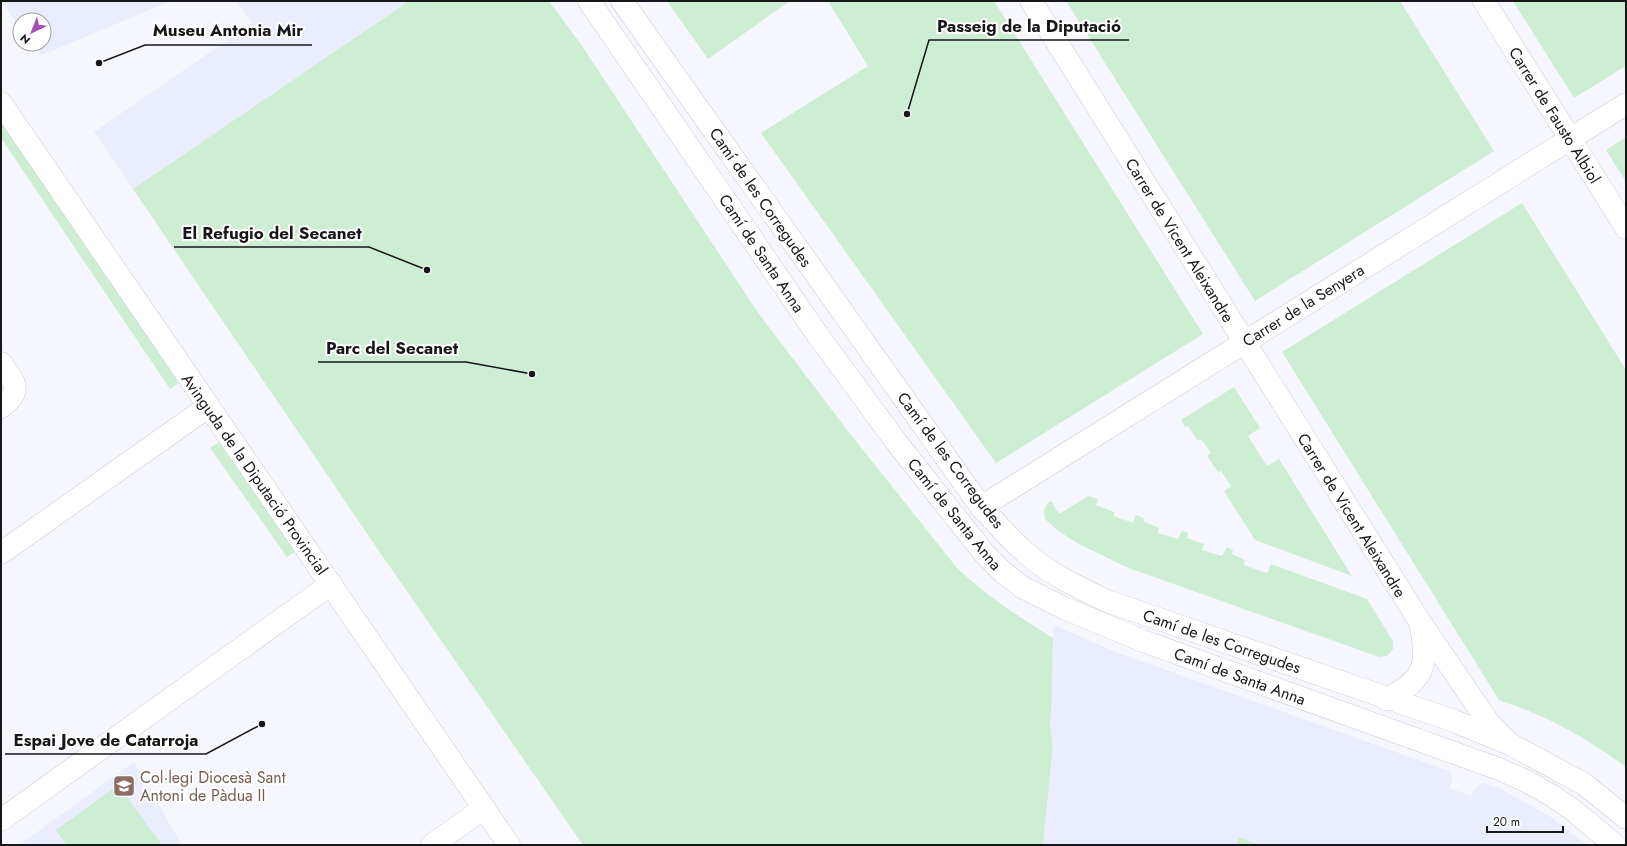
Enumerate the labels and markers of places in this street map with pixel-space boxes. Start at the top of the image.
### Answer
callout: Passeig de la Diputació [929,11,1129,40]
callout: Museu Antonia Mir [145,16,312,45]
callout: El Refugio del Secanet [174,218,369,247]
callout: Parc del Secanet [318,333,466,362]
callout: Espai Jove de Catarroja [5,725,206,754]
place label: Col·legi Diocesà Sant Antoni de Pàdua II [140,766,286,807]
school or university icon: Col·legi Diocesà Sant Antoni de Pàdua II [111,773,137,799]

